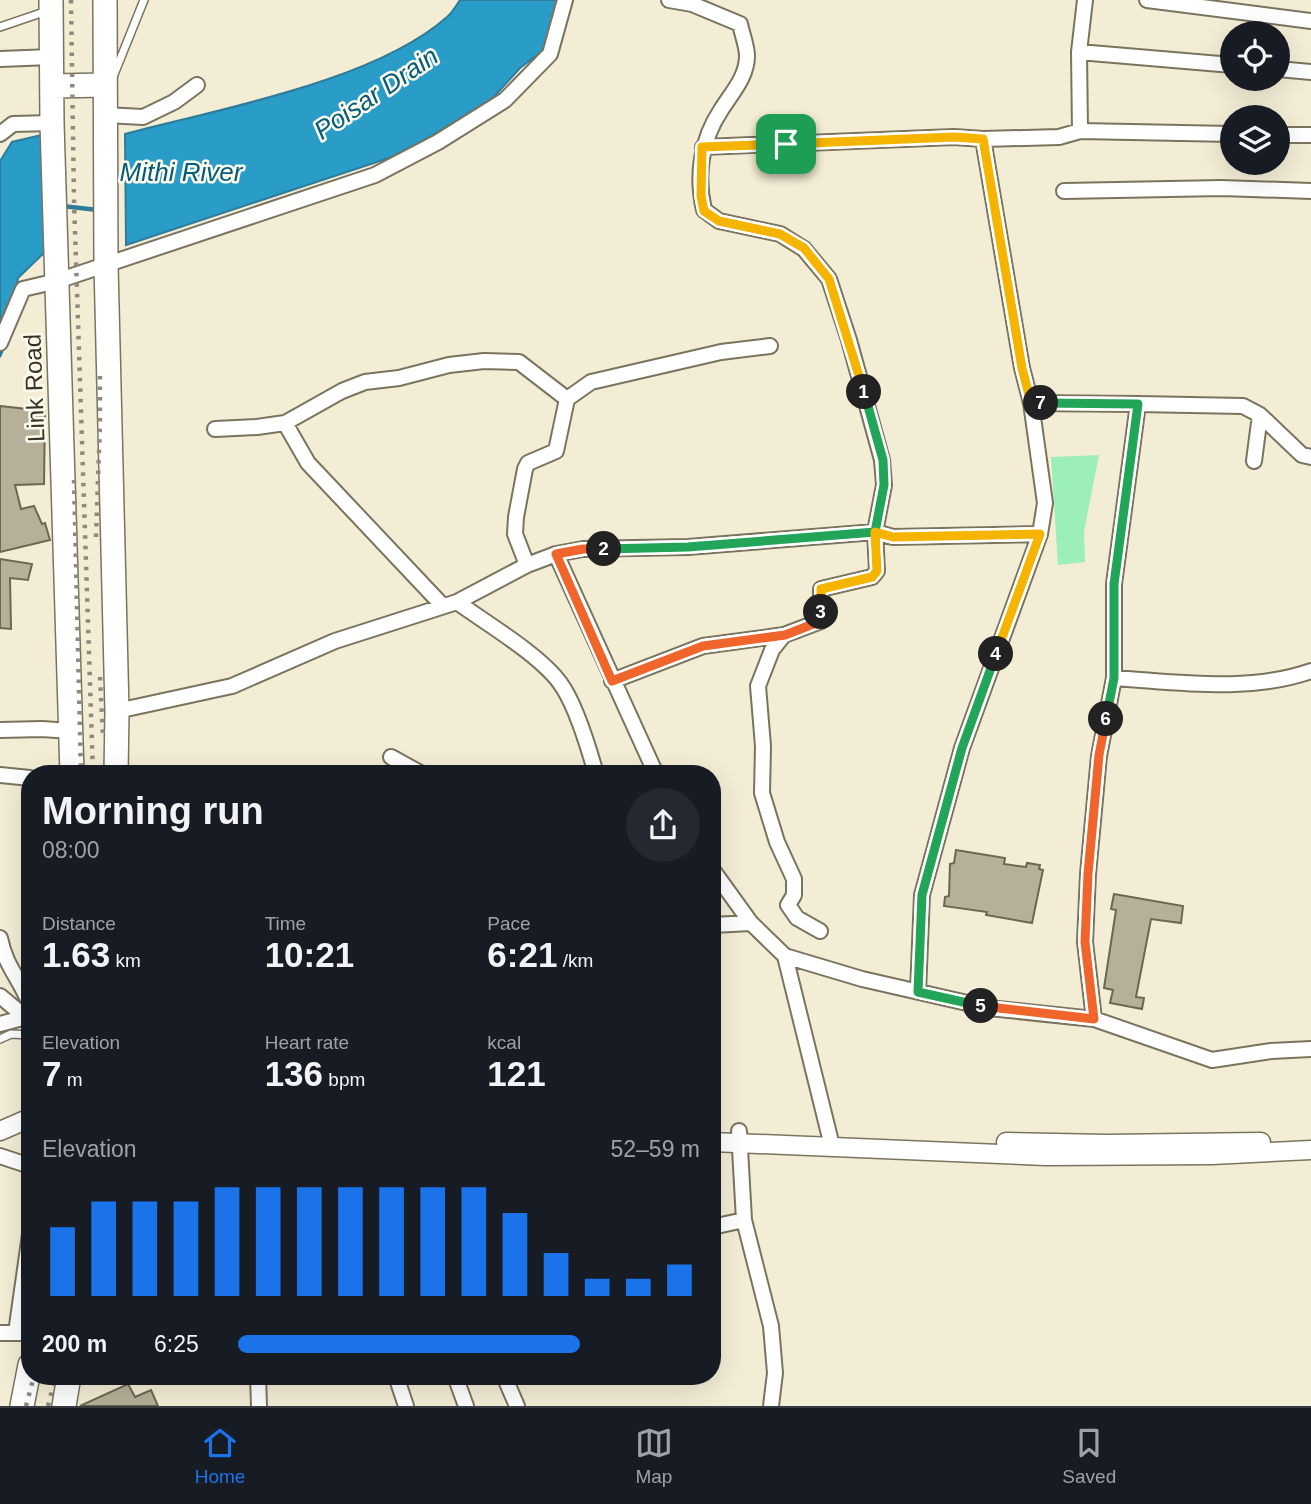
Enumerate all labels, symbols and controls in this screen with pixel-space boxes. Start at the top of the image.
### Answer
map controls [1220,21,1290,175]
button: locate [1220,21,1290,91]
water label: Poisar Drain [308,41,444,145]
button: layers [1220,105,1290,175]
pin [756,114,816,174]
icon: arrive [767,125,805,163]
water label: Mithi River [120,157,244,187]
street label: Link Road [19,334,49,442]
pin: 1 [846,374,882,410]
text: 1 [858,381,869,402]
pin: 7 [1024,386,1058,420]
text: 7 [1035,392,1046,413]
pin: 2 [586,532,622,566]
text: 2 [598,538,609,559]
pin: 3 [804,594,838,630]
text: 3 [815,601,826,622]
pin: 4 [978,636,1014,672]
text: 4 [990,643,1001,664]
pin: 6 [1088,702,1124,736]
text: 6 [1100,708,1111,729]
button: share [626,788,700,862]
text: Morning run [42,790,264,832]
text: 08:00 [42,837,100,863]
text: Distance [42,913,116,934]
text: Time [265,913,306,934]
text: Pace [487,913,531,934]
text: 1.63 [42,935,110,974]
text: 10:21 [265,935,354,974]
text: 6:21 [487,935,557,974]
text: km [110,950,141,971]
text: /km [557,950,593,971]
pin: 5 [964,988,998,1024]
text: 5 [975,995,986,1016]
text: Elevation [42,1032,120,1053]
text: Heart rate [265,1032,349,1053]
text: kcal [487,1032,521,1053]
text: 7 [42,1054,61,1093]
text: 136 [265,1054,323,1093]
text: 121 [487,1054,546,1093]
text: m [61,1069,83,1090]
text: bpm [323,1069,365,1090]
text: Elevation [42,1136,137,1162]
text: 52–59 m [610,1136,700,1162]
text: 200 m [42,1331,107,1357]
text: 6:25 [154,1331,199,1357]
tab: Home [195,1424,245,1488]
tab: Map [635,1424,673,1488]
tab: Saved [1062,1424,1116,1488]

